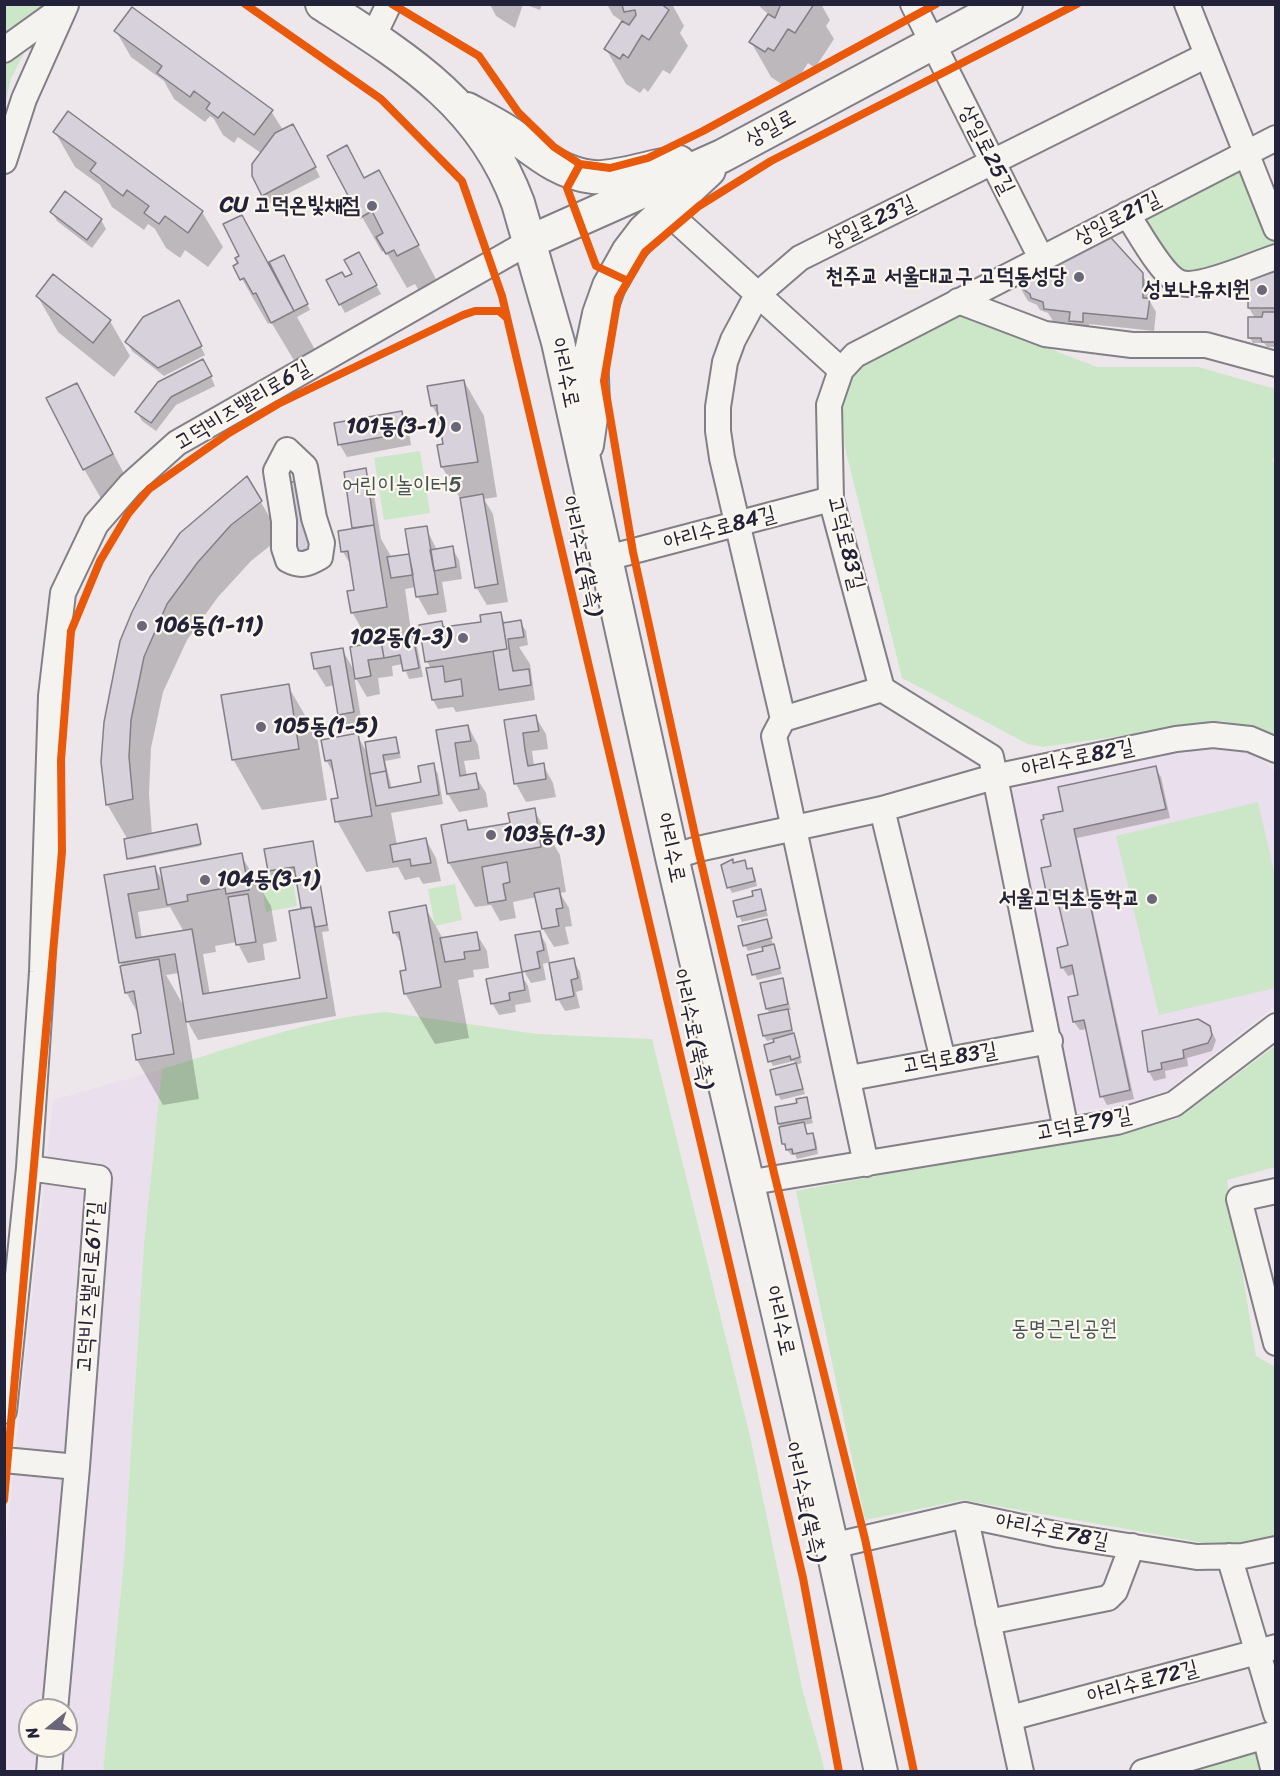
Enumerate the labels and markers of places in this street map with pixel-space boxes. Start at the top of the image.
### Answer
place label: CU 고덕온빛채점 [220,193,360,219]
marker: CU 고덕온빛채점 [365,199,379,213]
place label: 천주교 서울대교구 고덕동성당 [825,264,1067,290]
marker: 천주교 서울대교구 고덕동성당 [1072,270,1086,284]
place label: 성보나유치원 [1144,277,1250,303]
marker: 성보나유치원 [1255,283,1269,297]
place label: 101동(3-1) [346,414,444,440]
marker: 101동(3-1) [449,420,463,434]
place label: 106동(1-11) [154,613,262,639]
marker: 106동(1-11) [135,619,149,633]
place label: 102동(1-3) [350,625,451,651]
marker: 102동(1-3) [456,631,470,645]
place label: 105동(1-5) [273,714,376,740]
marker: 105동(1-5) [254,720,268,734]
place label: 103동(1-3) [503,822,603,848]
marker: 103동(1-3) [484,828,498,842]
place label: 104동(3-1) [217,867,319,893]
marker: 104동(3-1) [198,873,212,887]
place label: 서울고덕초등학교 [998,886,1140,912]
marker: 서울고덕초등학교 [1145,892,1159,906]

